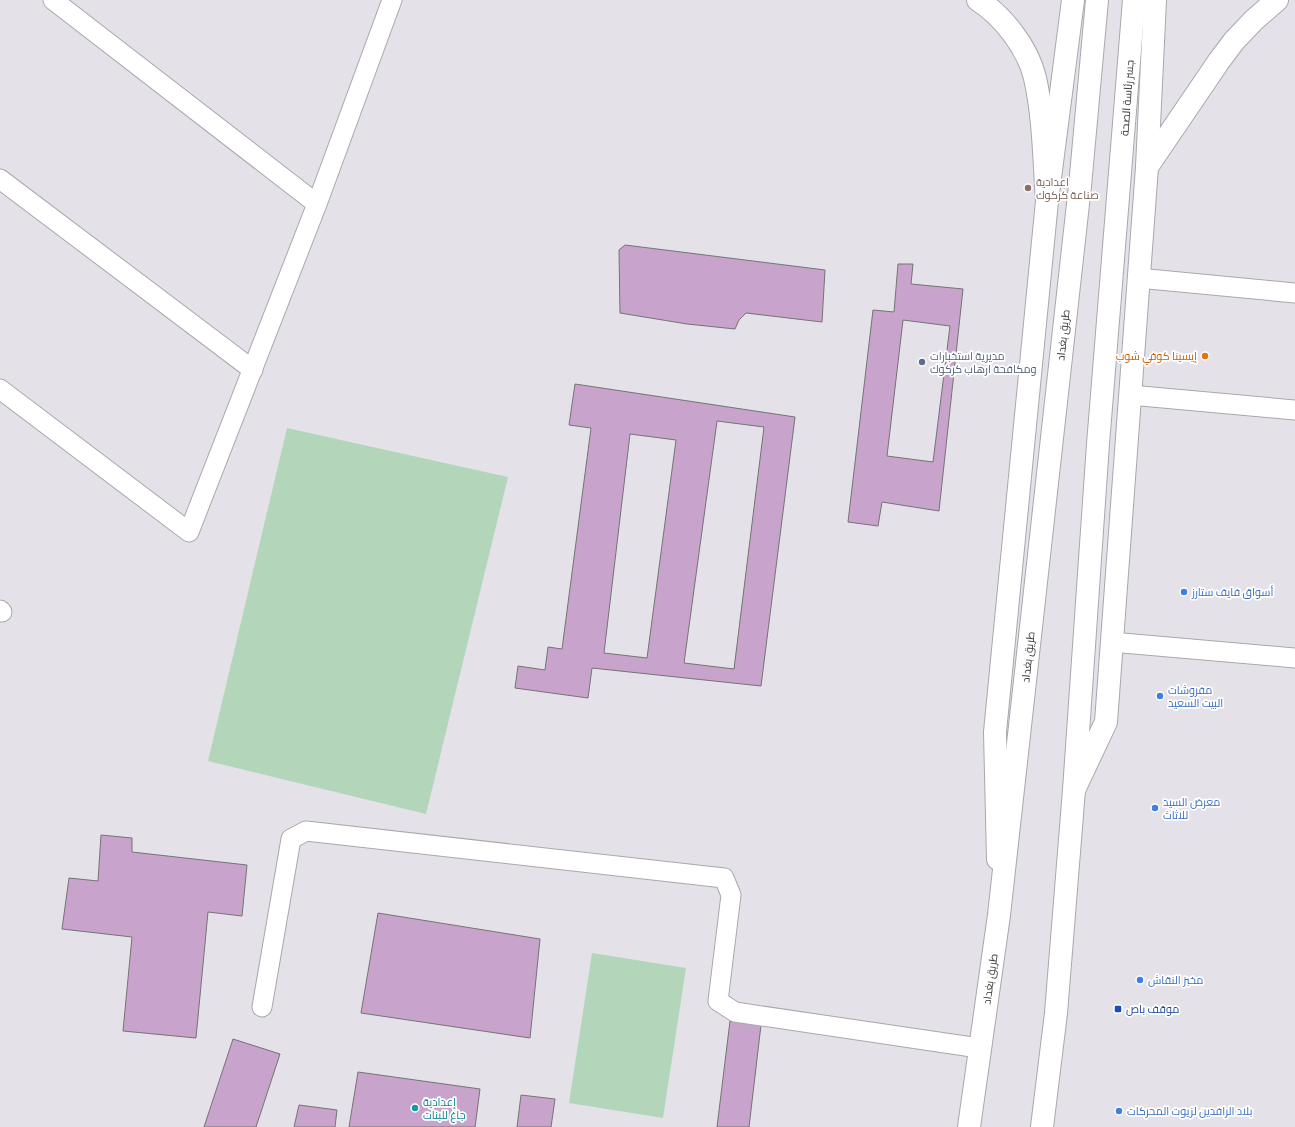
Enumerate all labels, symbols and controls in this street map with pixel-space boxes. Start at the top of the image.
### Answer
street label: جسر رئاسة الصحة [1117,59,1137,137]
place label: اعدادية صناعة كركوك [1036,175,1099,202]
marker: اعدادية صناعة كركوك [1023,183,1033,193]
street label: طريق بغداد [1053,309,1073,361]
place label: مديرية استخبارات ومكافحة ارهاب كركوك [930,349,1036,376]
place label: إيسينا كوفي شوب [1116,349,1197,365]
marker: إيسينا كوفي شوب [1200,351,1210,361]
marker: مديرية استخبارات ومكافحة ارهاب كركوك [917,357,927,367]
place label: أسواق فايف ستارز [1191,585,1273,599]
marker: أسواق فايف ستارز [1179,587,1189,597]
street label: طريق بغداد [1018,631,1038,683]
place label: مفروشات البيت السعيد [1168,683,1223,710]
marker: مفروشات البيت السعيد [1155,691,1165,701]
place label: معرض السيد للاثاث [1163,795,1220,822]
marker: معرض السيد للاثاث [1150,803,1160,813]
street label: طريق بغداد [979,952,1001,1006]
place label: مخبز النقاش [1148,973,1203,987]
marker: مخبز النقاش [1135,975,1145,985]
place label: موقف باص [1126,1002,1179,1016]
marker: موقف باص [1113,1004,1123,1014]
place label: إعدادية جاغ للبنات [423,1095,466,1123]
marker: إعدادية جاغ للبنات [410,1103,420,1113]
place label: بلاد الرافدين لزيوت المحركات [1127,1104,1252,1118]
marker: بلاد الرافدين لزيوت المحركات [1114,1106,1124,1116]

